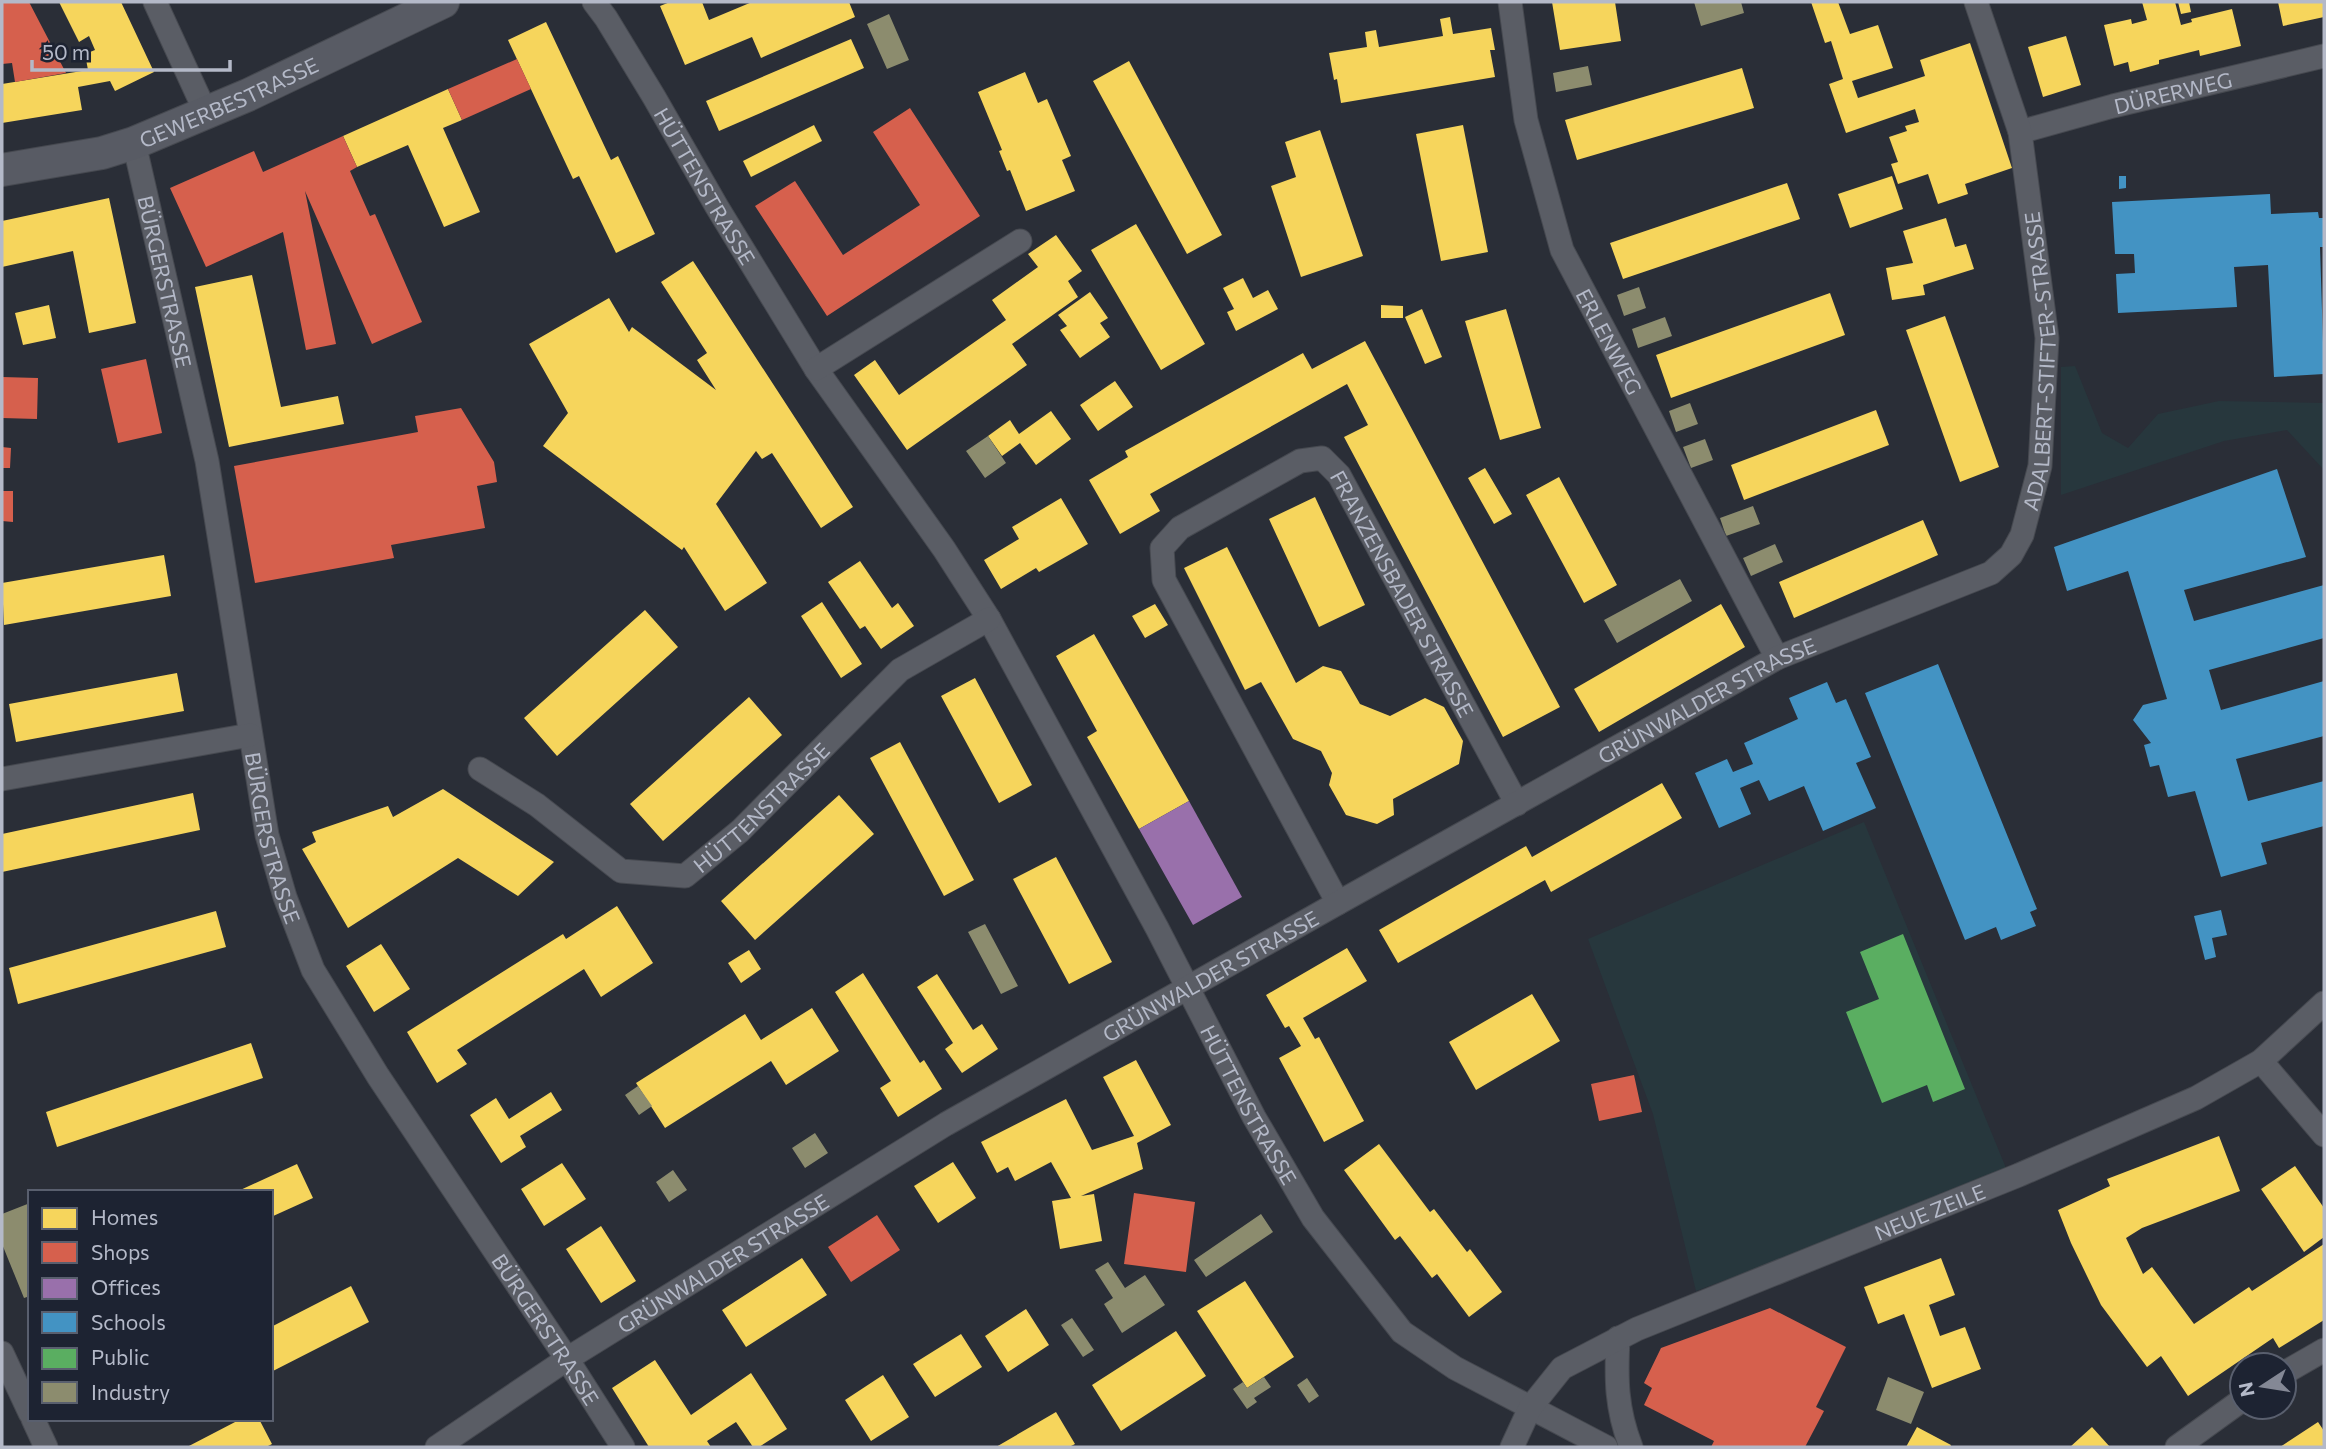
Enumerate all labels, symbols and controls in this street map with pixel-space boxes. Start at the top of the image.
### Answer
scale bar [32,28,229,72]
text: 50 m [42,39,90,64]
street label: GEWERBESTRASSE [135,51,322,152]
street label: DÜRERWEG [2111,66,2234,118]
street label: HÜTTENSTRASSE [650,103,761,269]
street label: BÜRGERSTRASSE [134,193,198,370]
street label: ADALBERT-STIFTER-STRASSE [2017,210,2059,513]
street label: ERLENWEG [1572,284,1648,398]
street label: FRANZENSBADER STRASSE [1326,466,1480,721]
street label: GRÜNWALDER STRASSE [1593,632,1819,768]
street label: HÜTTENSTRASSE [688,737,834,877]
street label: BÜRGERSTRASSE [241,750,306,927]
street label: GRÜNWALDER STRASSE [1098,904,1322,1046]
street label: HÜTTENSTRASSE [1196,1020,1303,1188]
street label: NEUE ZEILE [1870,1178,1988,1245]
street label: GRÜNWALDER STRASSE [612,1188,833,1337]
legend [28,1190,273,1421]
text: Homes [91,1204,158,1229]
text: Shops [91,1239,150,1264]
street label: BÜRGERSTRASSE [488,1249,605,1409]
text: Offices [91,1274,161,1299]
text: Schools [91,1309,166,1334]
text: Public [91,1344,149,1369]
north arrow [2228,1351,2298,1421]
text: Industry [91,1379,170,1404]
text: N [2233,1380,2259,1399]

